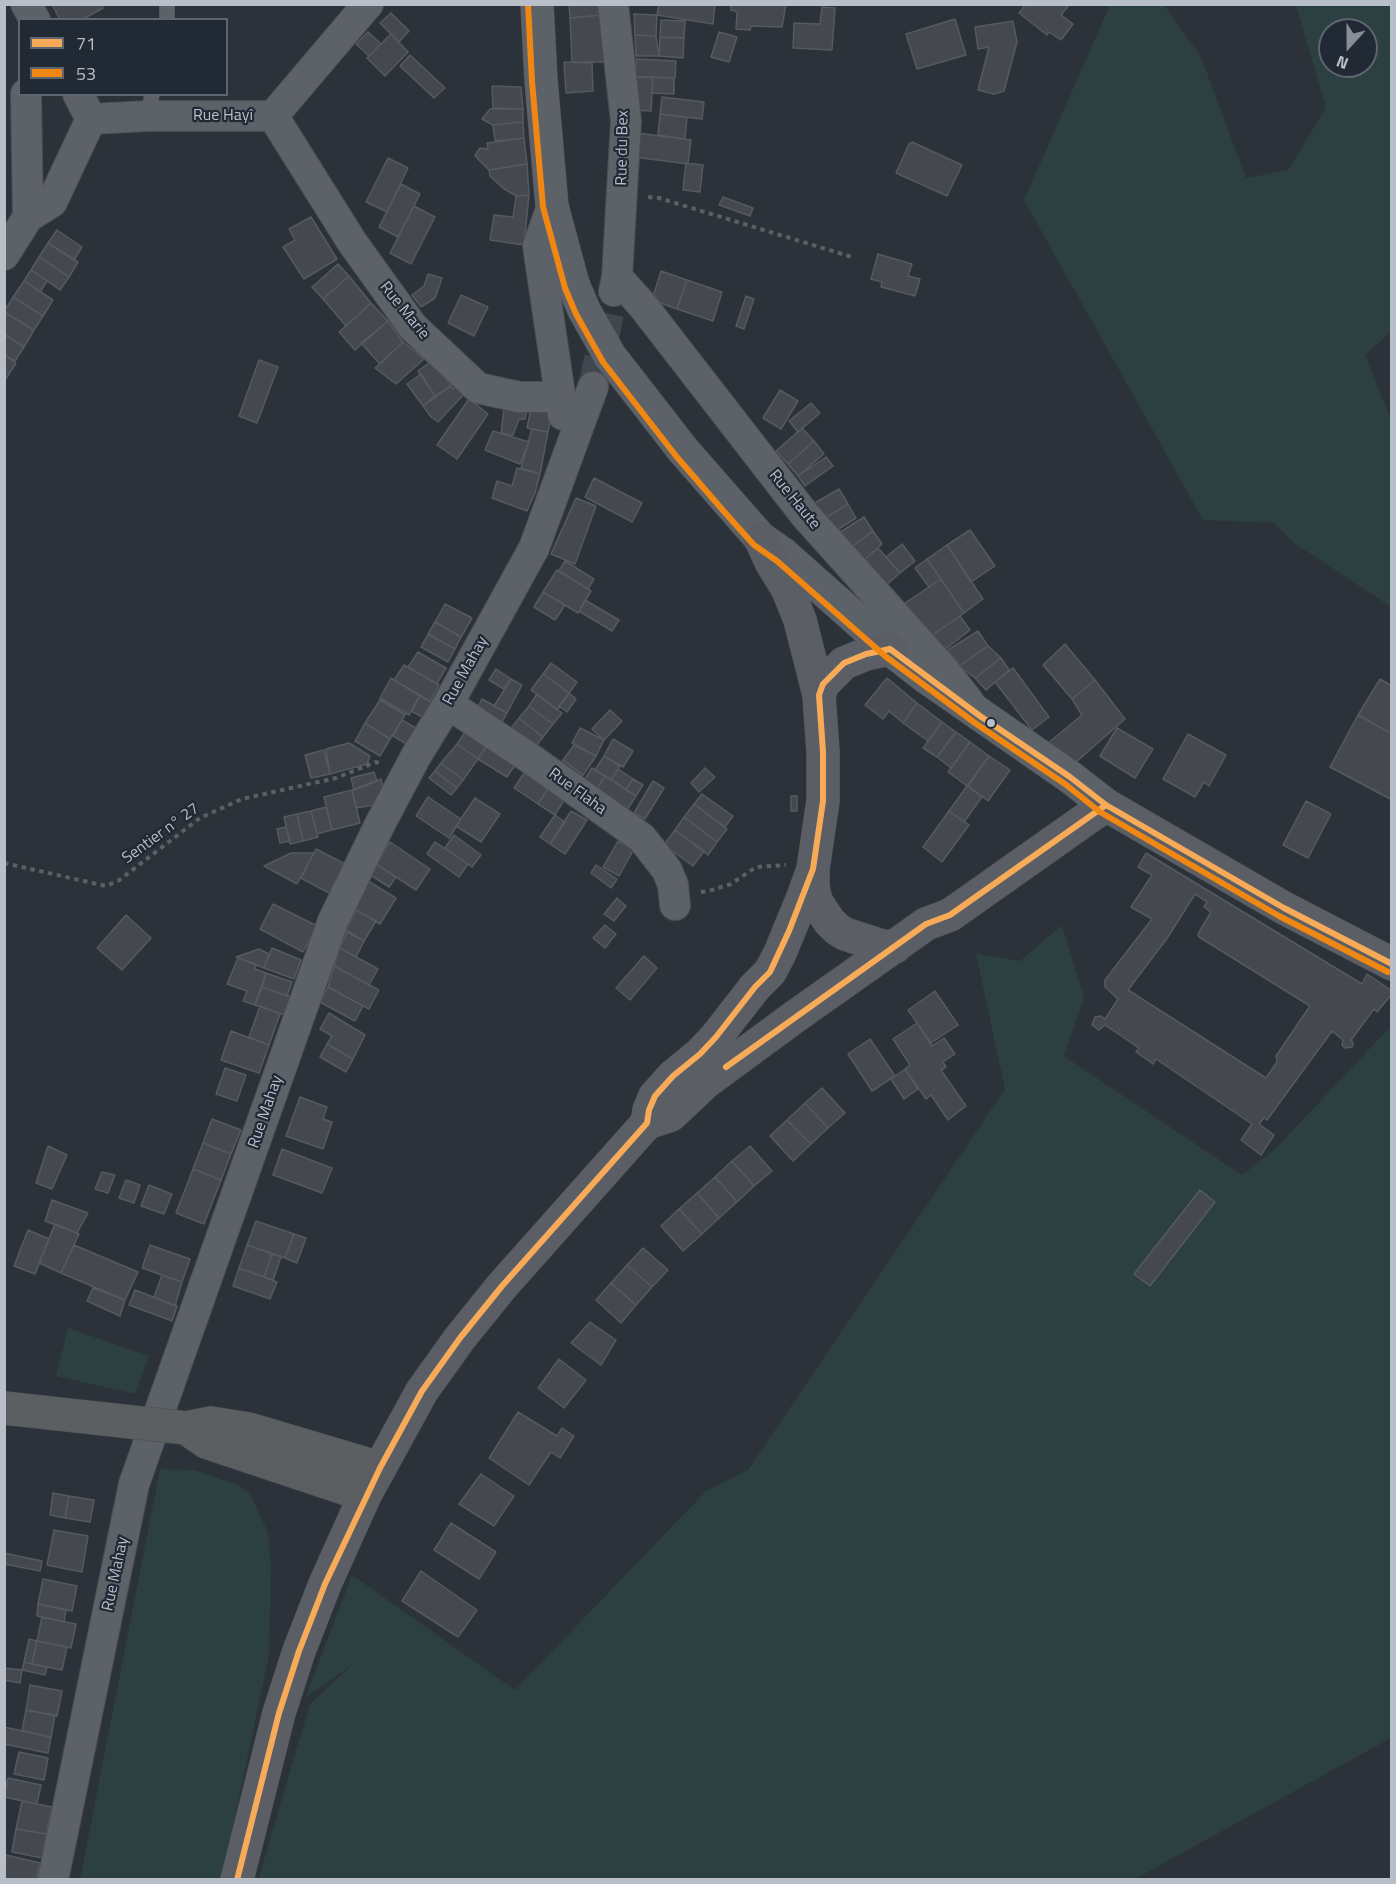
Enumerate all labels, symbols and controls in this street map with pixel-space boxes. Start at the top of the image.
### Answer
legend [18,18,228,96]
north arrow [1318,18,1378,78]
text: 71 [76,30,96,57]
text: N [1333,50,1352,76]
text: 53 [76,60,96,87]
street label: Rue Hayî [193,106,253,126]
street label: Rue du Bex [613,110,633,186]
street label: Rue Marie [375,278,433,344]
street label: Rue Haute [764,466,824,534]
street label: Rue Mahay [439,633,493,709]
unlabelled marker [985,717,997,729]
street label: Rue Flaha [544,765,610,819]
street label: Sentier n° 27 [119,800,203,868]
street label: Rue Mahay [245,1073,287,1151]
street label: Rue Mahay [99,1535,133,1613]

